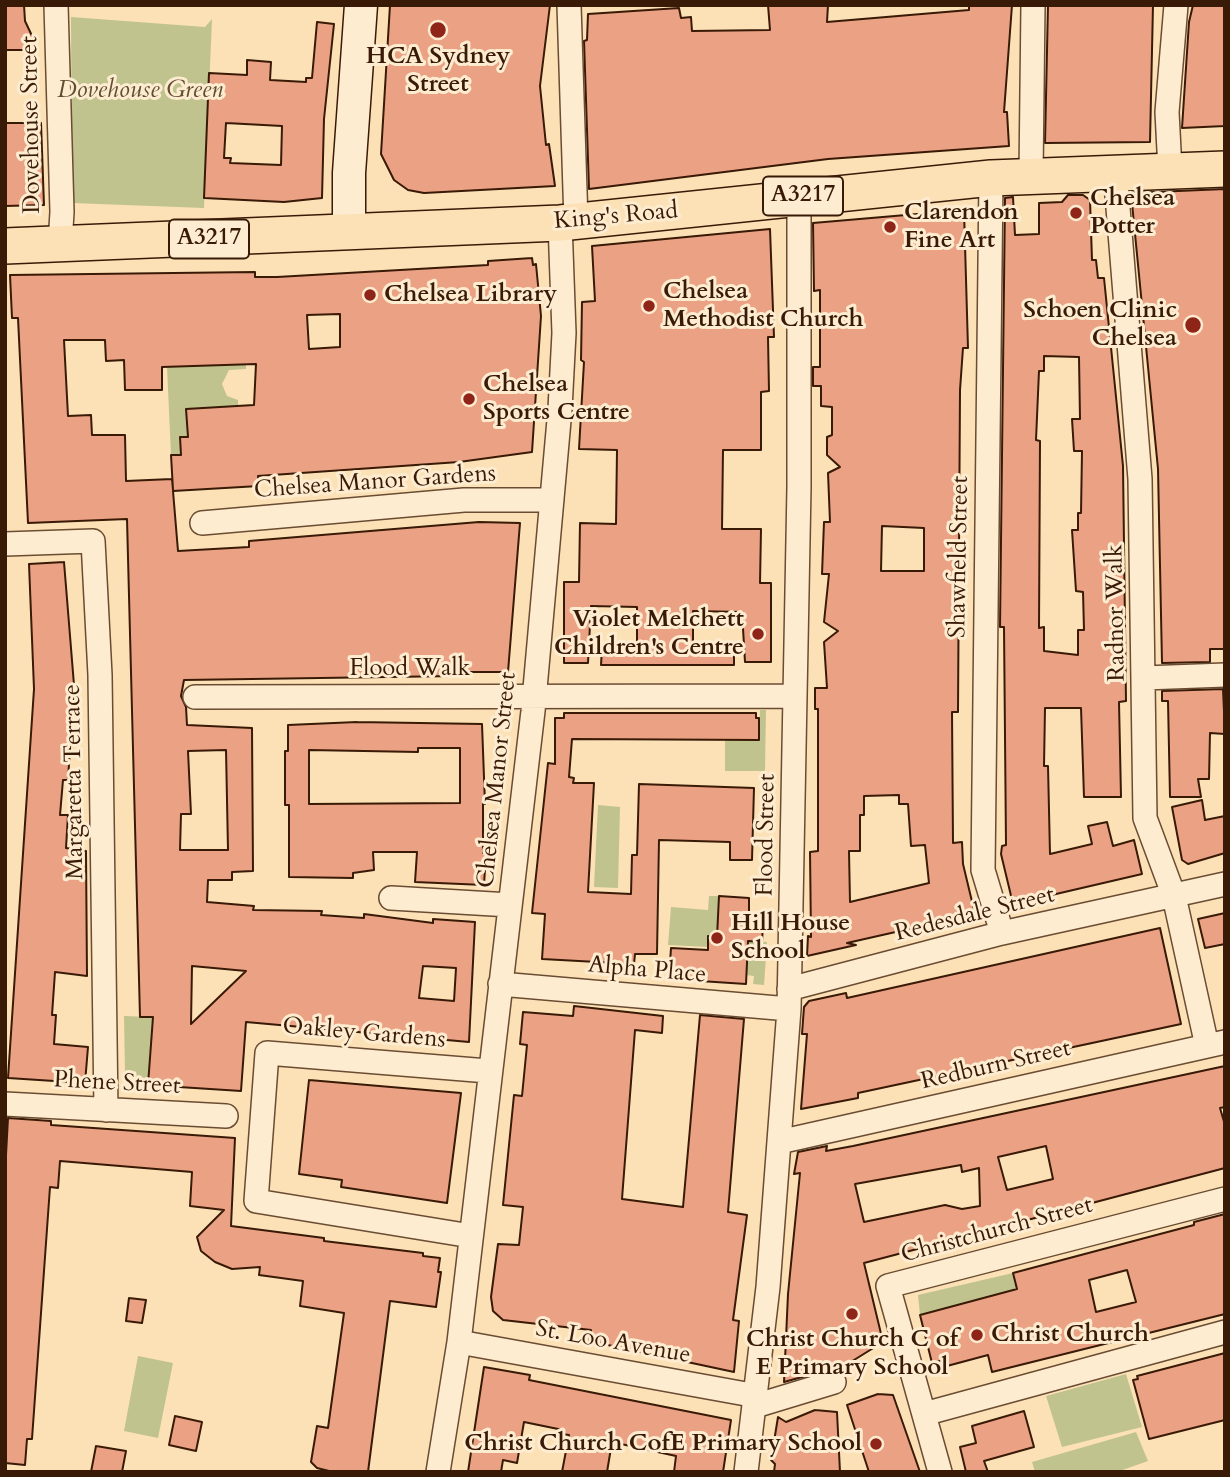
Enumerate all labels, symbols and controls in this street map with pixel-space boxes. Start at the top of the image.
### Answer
marker: HCA Sydney Street [428,20,448,40]
street label: Dovehouse Street [16,36,48,214]
place label: HCA Sydney Street [366,43,510,99]
park label: Dovehouse Green [57,77,223,105]
road number: A3217 [763,176,843,216]
place label: Chelsea Potter [1090,185,1175,241]
street label: King's Road [553,197,679,237]
place label: Clarendon Fine Art [904,199,1019,255]
marker: Chelsea Potter [1068,205,1084,221]
marker: Clarendon Fine Art [882,219,898,235]
road number: A3217 [169,220,249,258]
place label: Chelsea Methodist Church [663,278,863,334]
place label: Chelsea Library [384,281,557,309]
marker: Chelsea Library [362,287,378,303]
place label: Schoen Clinic Chelsea [1023,297,1177,353]
marker: Chelsea Methodist Church [641,298,657,314]
marker: Schoen Clinic Chelsea [1183,315,1203,335]
place label: Chelsea Sports Centre [483,371,630,427]
marker: Chelsea Sports Centre [461,391,477,407]
street label: Chelsea Manor Gardens [253,460,497,506]
street label: Shawfield Street [944,476,976,638]
street label: Radnor Walk [1101,544,1133,682]
place label: Violet Melchett Children's Centre [554,606,744,662]
marker: Violet Melchett Children's Centre [750,626,766,642]
street label: Flood Walk [350,655,470,683]
street label: Chelsea Manor Street [472,671,524,889]
street label: Margaretta Terrace [59,684,91,880]
street label: Flood Street [752,773,782,897]
street label: Redesdale Street [892,881,1058,949]
place label: Hill House School [731,910,850,966]
marker: Hill House School [709,930,725,946]
street label: Alpha Place [587,951,707,991]
street label: Oakley Gardens [281,1013,447,1055]
street label: Redburn Street [918,1035,1074,1097]
street label: Phene Street [53,1066,181,1102]
street label: Christchurch Street [898,1192,1096,1270]
marker: Christ Church C of E Primary School [844,1306,860,1322]
street label: St. Loo Avenue [533,1315,693,1371]
place label: Christ Church [991,1321,1149,1349]
place label: Christ Church C of E Primary School [746,1326,958,1382]
marker: Christ Church [969,1327,985,1343]
place label: Christ Church CofE Primary School [464,1430,862,1458]
marker: Christ Church CofE Primary School [868,1436,884,1452]

